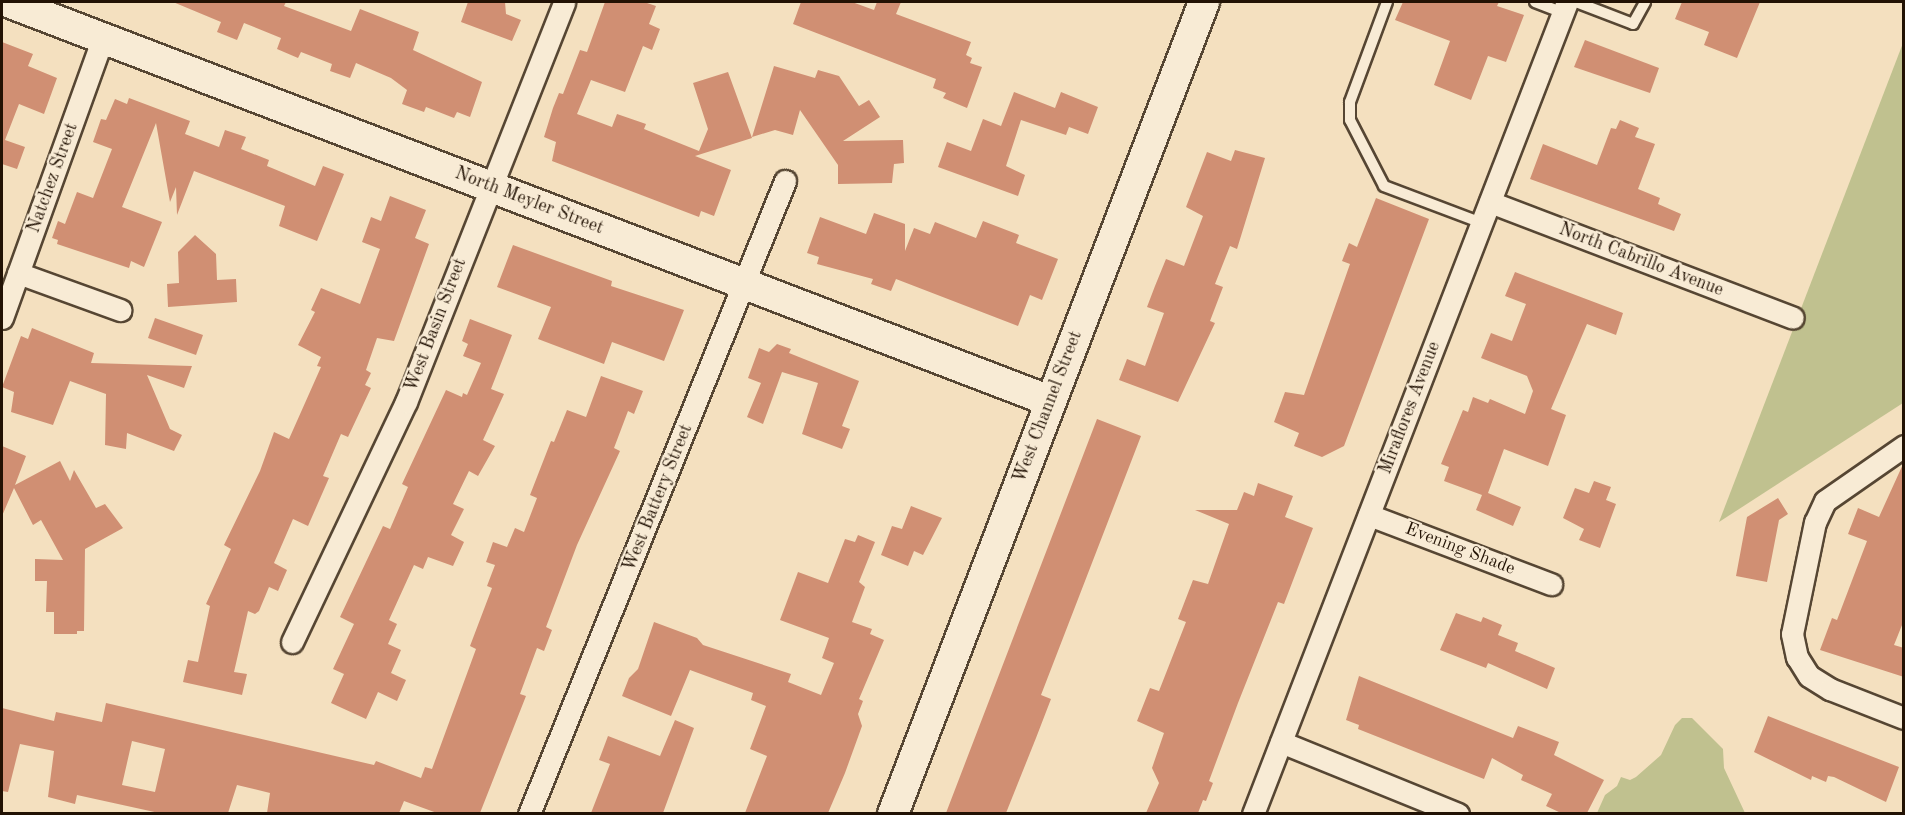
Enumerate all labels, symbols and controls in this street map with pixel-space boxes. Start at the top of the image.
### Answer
street label: Natchez Street [23,120,83,236]
street label: North Meyler Street [452,163,606,239]
street label: North Cabrillo Avenue [1556,219,1726,301]
street label: West Basin Street [401,255,471,395]
street label: West Channel Street [1009,328,1087,486]
street label: Miraflores Avenue [1375,339,1445,477]
street label: West Battery Street [619,421,697,575]
street label: Evening Shade [1402,518,1518,580]

